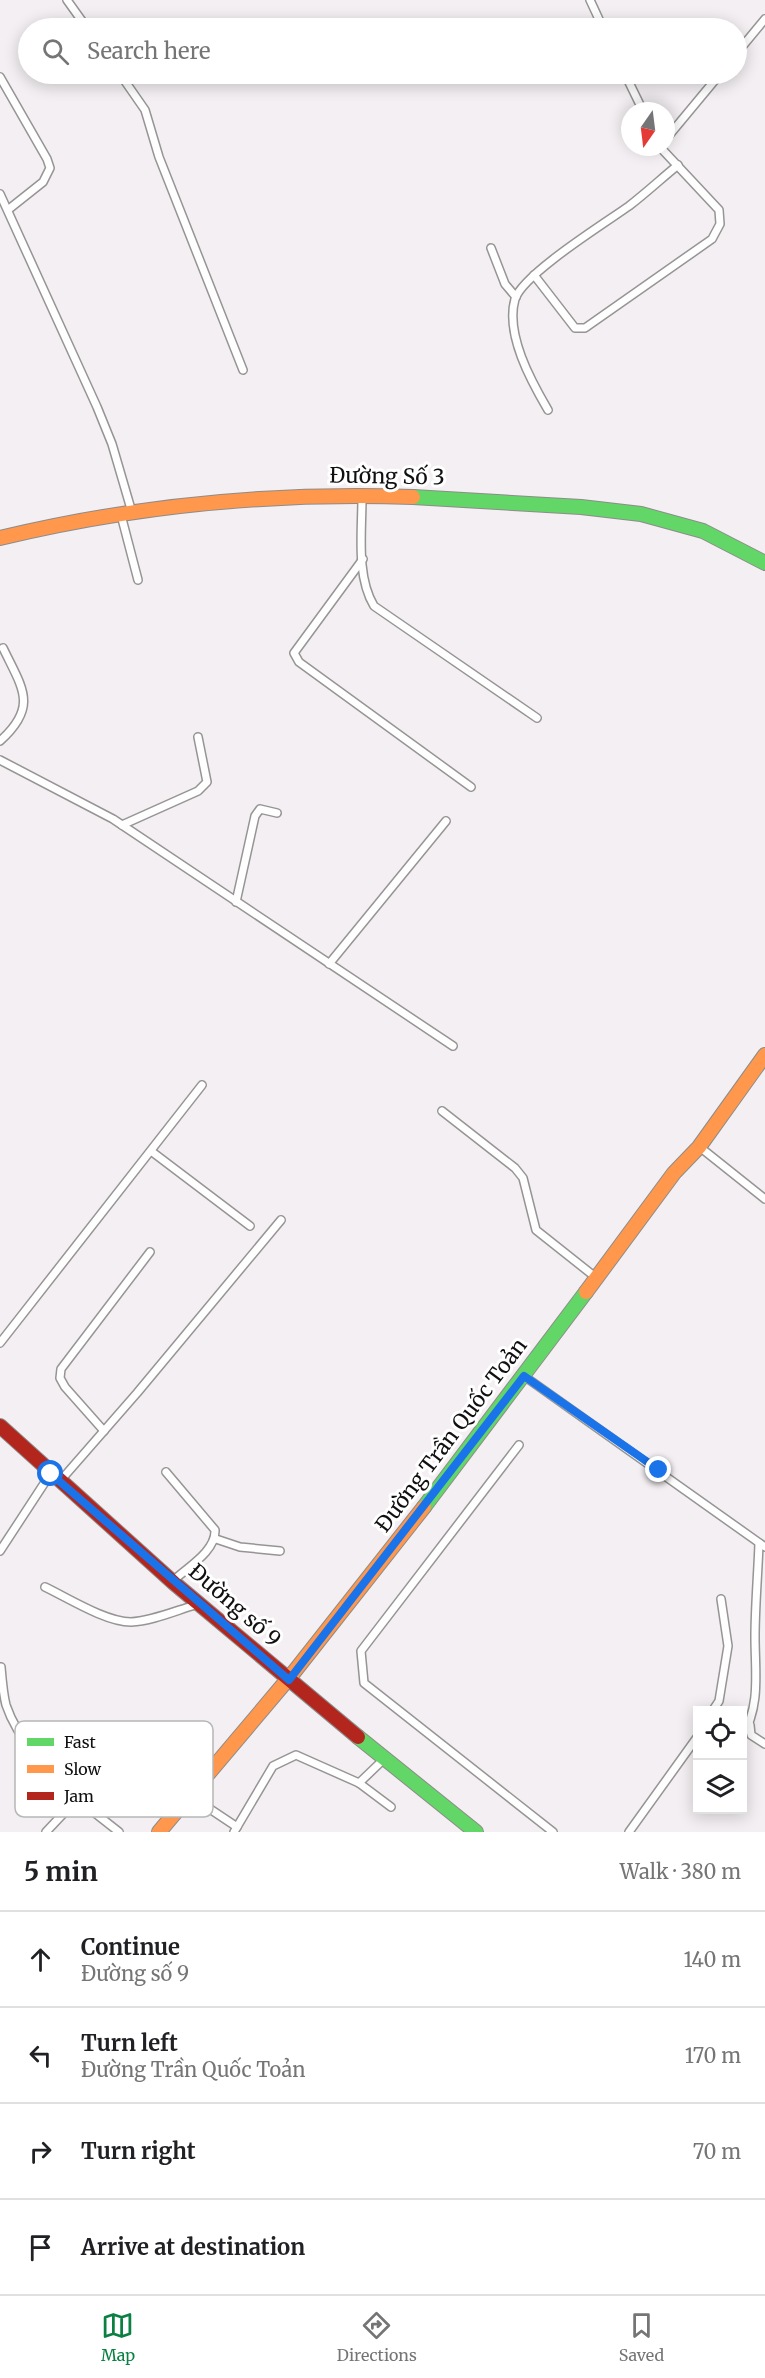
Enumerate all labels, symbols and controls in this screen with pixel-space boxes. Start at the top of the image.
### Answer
search box [18,18,747,84]
icon: search [39,35,72,68]
text: Search here [87,37,210,65]
north arrow [621,102,675,156]
street label: Đường Số 3 [329,461,445,491]
street label: Đường Trần Quốc Toản [369,1333,533,1537]
route end [645,1456,671,1482]
route start [37,1460,63,1486]
street label: Đường số 9 [183,1558,287,1652]
map controls [693,1706,747,1814]
button: locate [693,1706,747,1760]
legend [15,1721,213,1817]
text: Fast [64,1732,97,1752]
text: Slow [64,1759,102,1779]
button: layers [693,1760,747,1814]
text: Jam [63,1786,94,1806]
text: 5 min [24,1855,98,1888]
text: Walk · 380 m [620,1859,741,1884]
text: Continue [81,1933,180,1961]
icon: ahead [24,1943,57,1976]
text: 140 m [684,1947,741,1972]
text: Đường số 9 [81,1961,189,1986]
text: Turn left [81,2029,178,2057]
icon: left [24,2039,57,2072]
text: 170 m [685,2043,741,2068]
text: Đường Trần Quốc Toản [81,2057,306,2082]
icon: right [24,2135,57,2168]
text: Turn right [81,2137,195,2165]
text: 70 m [693,2139,741,2164]
icon: arrive [24,2231,57,2264]
text: Arrive at destination [81,2233,305,2261]
tab: Map [101,2309,135,2365]
tab: Directions [337,2309,417,2365]
tab: Saved [619,2309,664,2365]

